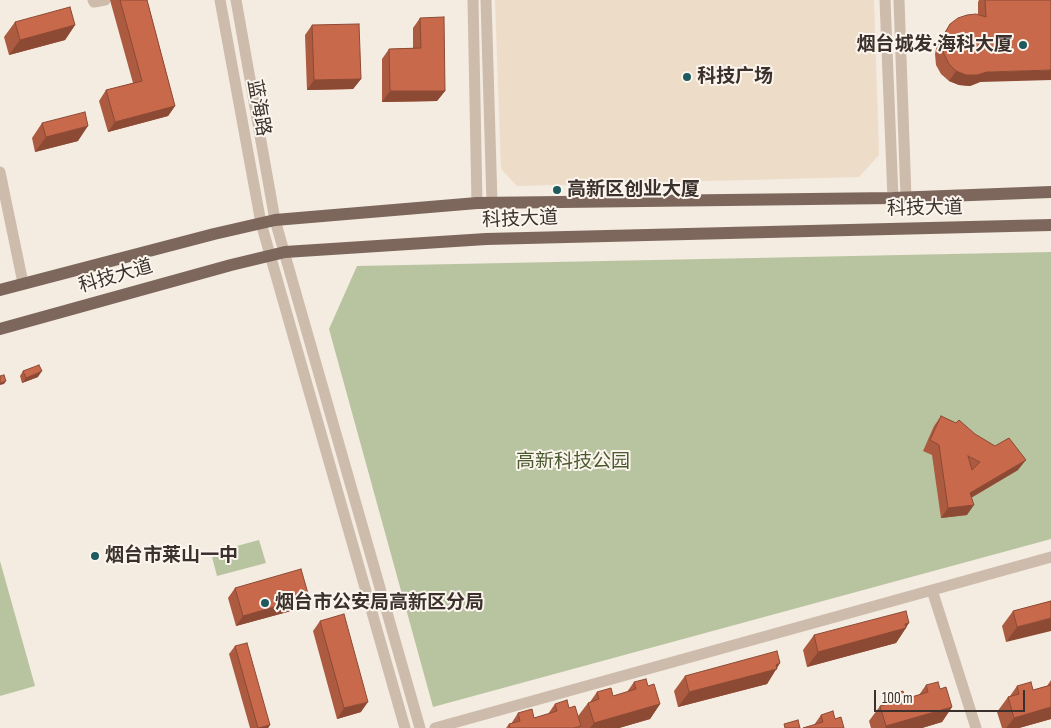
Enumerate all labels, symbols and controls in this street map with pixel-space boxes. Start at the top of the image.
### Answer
place label: 烟台城发·海科大厦 [856,34,1013,56]
marker: 烟台城发·海科大厦 [1017,39,1029,51]
place label: 科技广场 [697,66,773,88]
marker: 科技广场 [681,71,693,83]
street label: 蓝海路 [242,78,274,138]
place label: 高新区创业大厦 [567,179,700,201]
marker: 高新区创业大厦 [551,184,563,196]
street label: 科技大道 [887,197,963,221]
street label: 科技大道 [482,207,558,233]
street label: 科技大道 [76,256,156,298]
park label: 高新科技公园 [516,451,630,473]
place label: 烟台市莱山一中 [105,545,238,567]
marker: 烟台市莱山一中 [89,550,101,562]
place label: 烟台市公安局高新区分局 [275,592,484,614]
marker: 烟台市公安局高新区分局 [259,597,271,609]
scale bar [876,680,1027,712]
text: 100 m [882,689,913,708]

